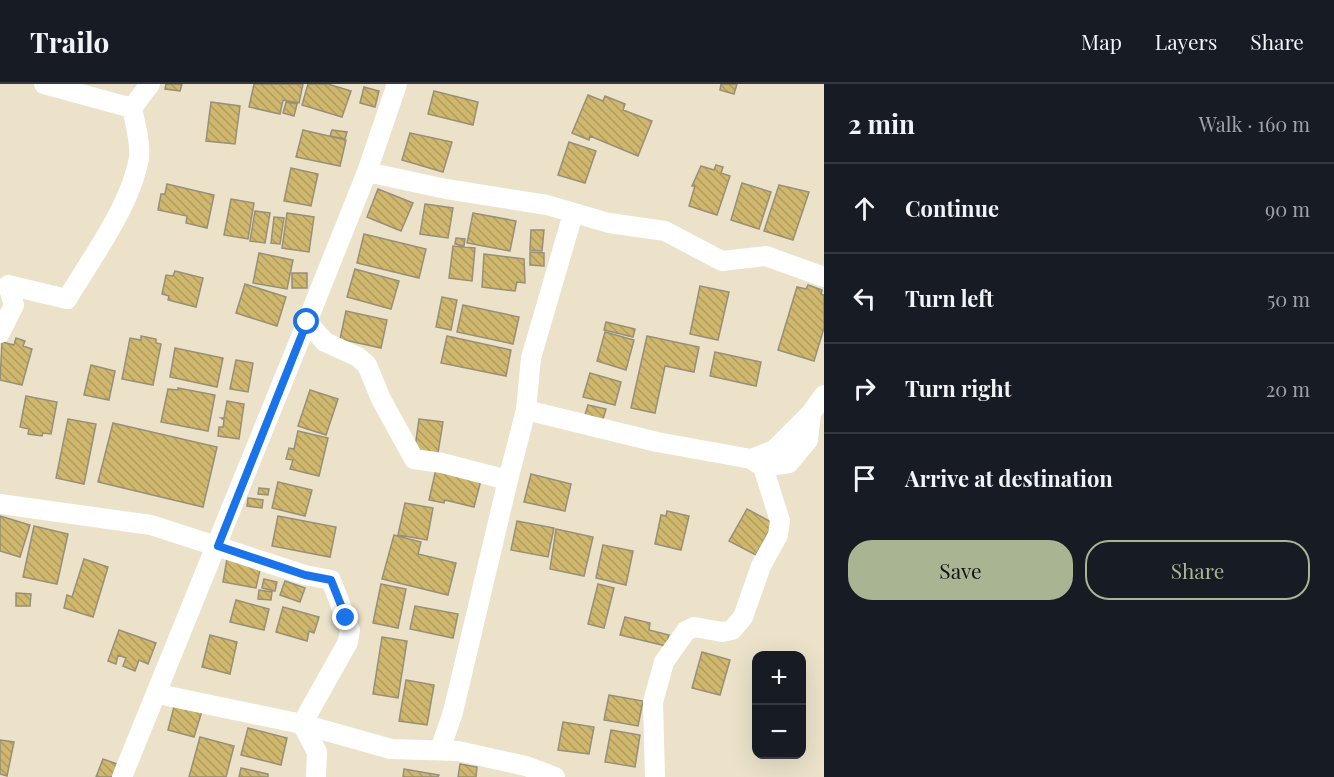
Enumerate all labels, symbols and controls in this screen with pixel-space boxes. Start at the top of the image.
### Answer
text: Trailo [30,23,109,60]
text: Map [1081,27,1122,55]
text: Layers [1155,27,1217,55]
text: Share [1250,27,1304,55]
text: 2 min [848,106,915,141]
text: Walk · 160 m [1199,110,1310,137]
icon: ahead [848,192,881,225]
text: Continue [905,193,999,223]
text: 90 m [1265,195,1310,222]
icon: left [848,282,881,315]
text: Turn left [905,283,994,313]
text: 50 m [1267,285,1310,312]
route start [293,308,319,334]
icon: right [848,372,881,405]
text: Turn right [905,373,1011,403]
text: 20 m [1266,375,1310,402]
icon: arrive [848,462,881,495]
text: Arrive at destination [905,463,1113,493]
button: Save [848,540,1073,600]
button: Share [1085,540,1310,600]
route end [332,604,358,630]
map controls [752,651,806,759]
button: + [752,651,806,705]
button: − [752,705,806,759]

